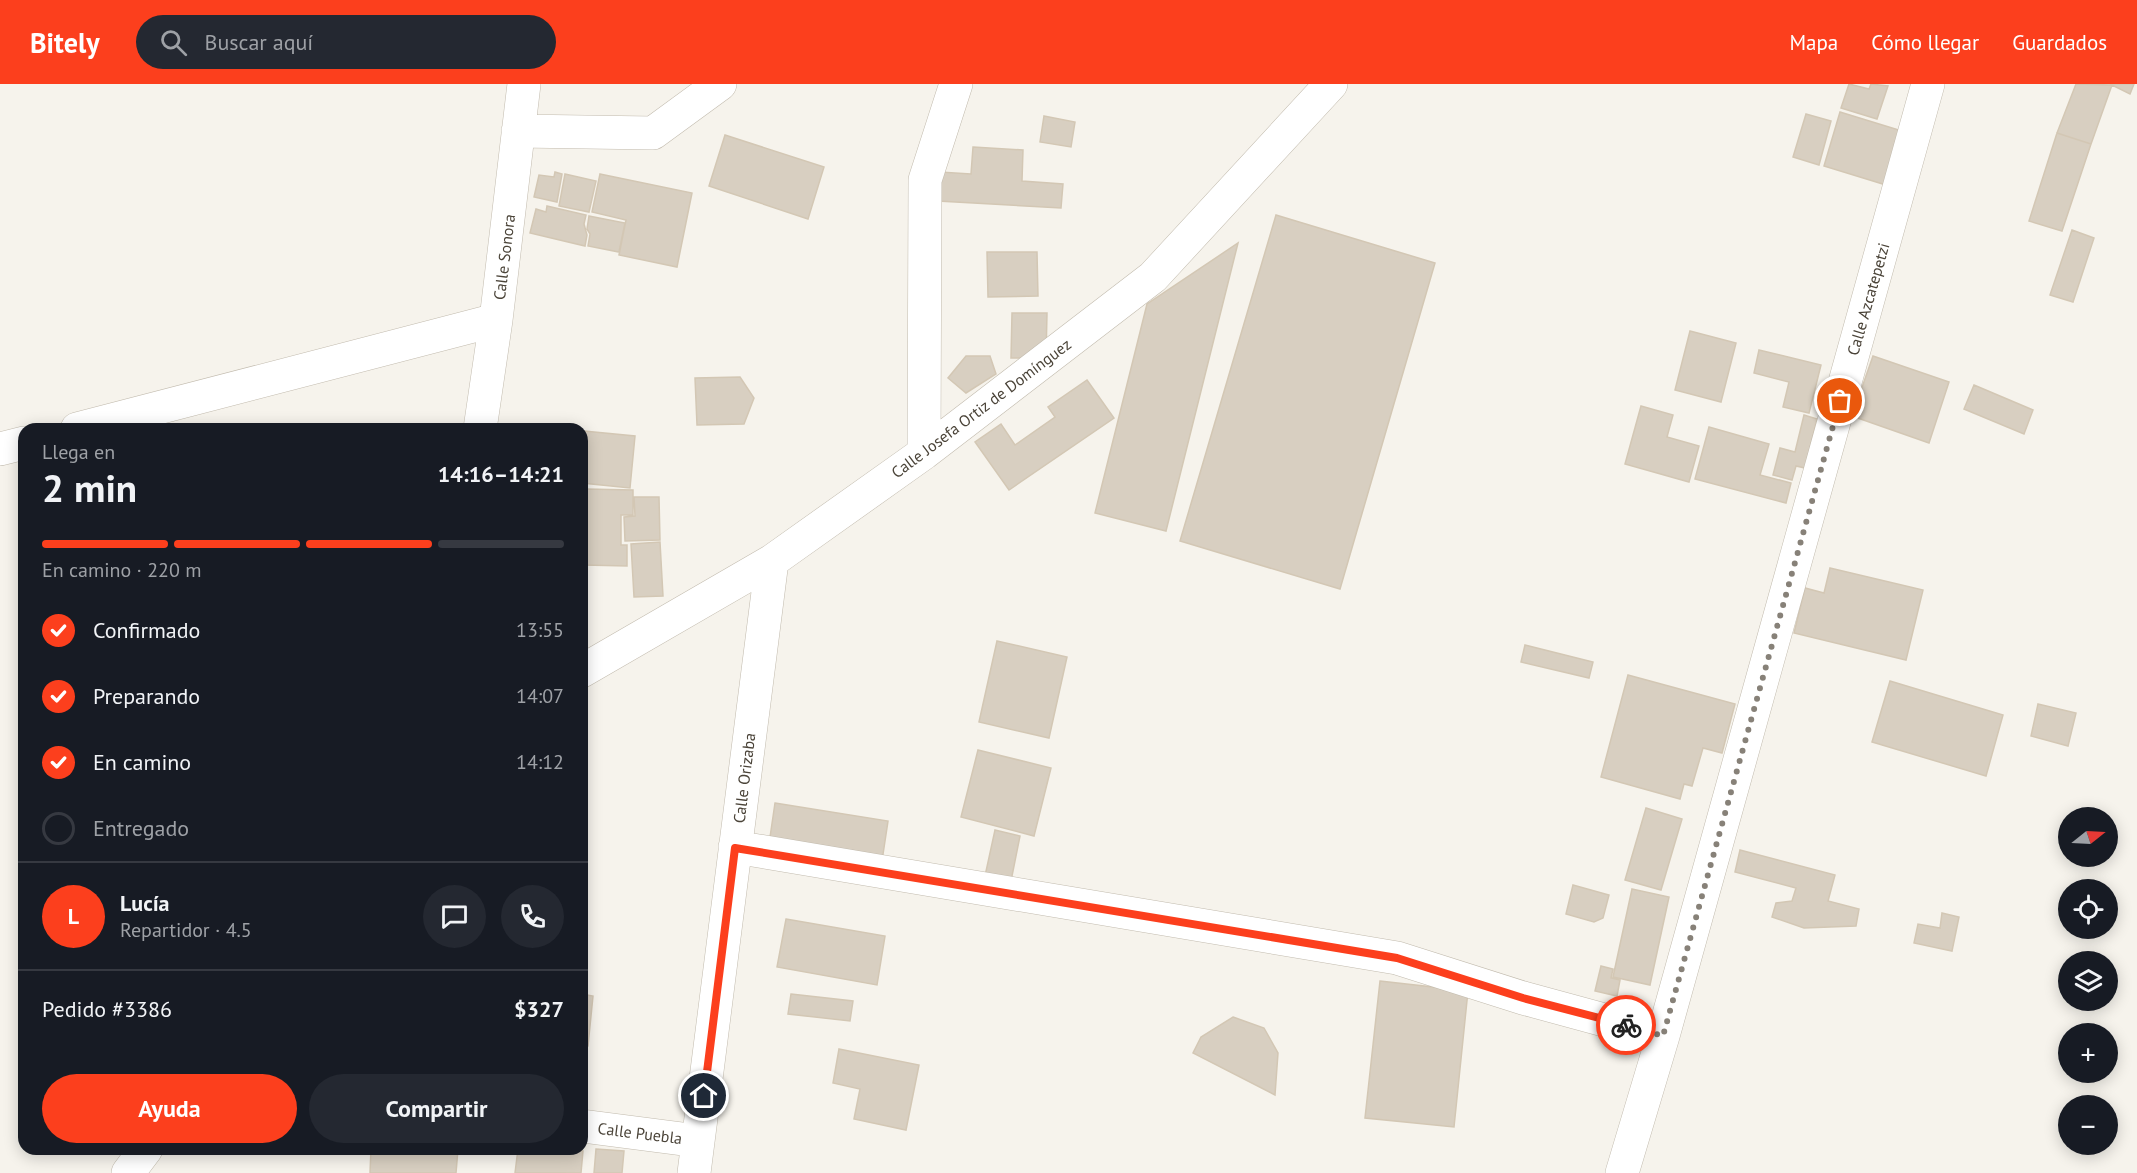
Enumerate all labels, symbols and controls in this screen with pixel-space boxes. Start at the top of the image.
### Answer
search box [136,15,556,69]
text: Bitely [30,24,100,61]
icon: search [157,26,190,59]
text: Buscar aquí [205,28,313,56]
text: Mapa [1789,29,1838,56]
text: Cómo llegar [1871,29,1979,56]
text: Guardados [2012,29,2107,56]
street label: Calle Sonora [489,213,519,301]
street label: Calle Azcatepetzi [1842,240,1894,358]
street label: Calle Josefa Ortiz de Domínguez [887,334,1075,482]
pin [1814,375,1865,426]
icon: bag [1823,384,1856,417]
text: Llega en [42,439,115,465]
text: 14:16–14:21 [438,460,564,488]
text: 2 min [42,462,137,513]
text: En camino · 220 m [42,557,202,583]
icon: check [42,614,75,647]
text: Confirmado [93,616,200,644]
text: 13:55 [516,617,564,643]
icon: check [42,680,75,713]
text: Preparando [93,682,200,710]
text: 14:07 [516,683,564,709]
street label: Calle Orizaba [729,732,759,824]
icon: check [42,746,75,779]
text: En camino [93,748,191,776]
text: 14:12 [516,749,564,775]
north arrow [2058,807,2118,867]
map controls [2058,807,2118,1155]
text: Entregado [93,814,189,842]
button: locate [2058,879,2118,939]
button: chat [423,885,486,948]
button: phone [501,885,564,948]
text: Lucía [120,889,170,917]
text: L [68,902,79,930]
text: Repartidor · 4.5 [120,917,252,943]
button: layers [2058,951,2118,1011]
text: Pedido #3386 [42,995,172,1023]
text: $327 [514,995,564,1023]
courier [1596,995,1656,1055]
icon: bike [1610,1009,1643,1042]
button: + [2058,1023,2118,1083]
pin [678,1070,729,1121]
button: Ayuda [42,1074,297,1143]
button: Compartir [309,1074,564,1143]
icon: home [687,1079,720,1112]
button: − [2058,1095,2118,1155]
street label: Calle Puebla [597,1118,683,1148]

